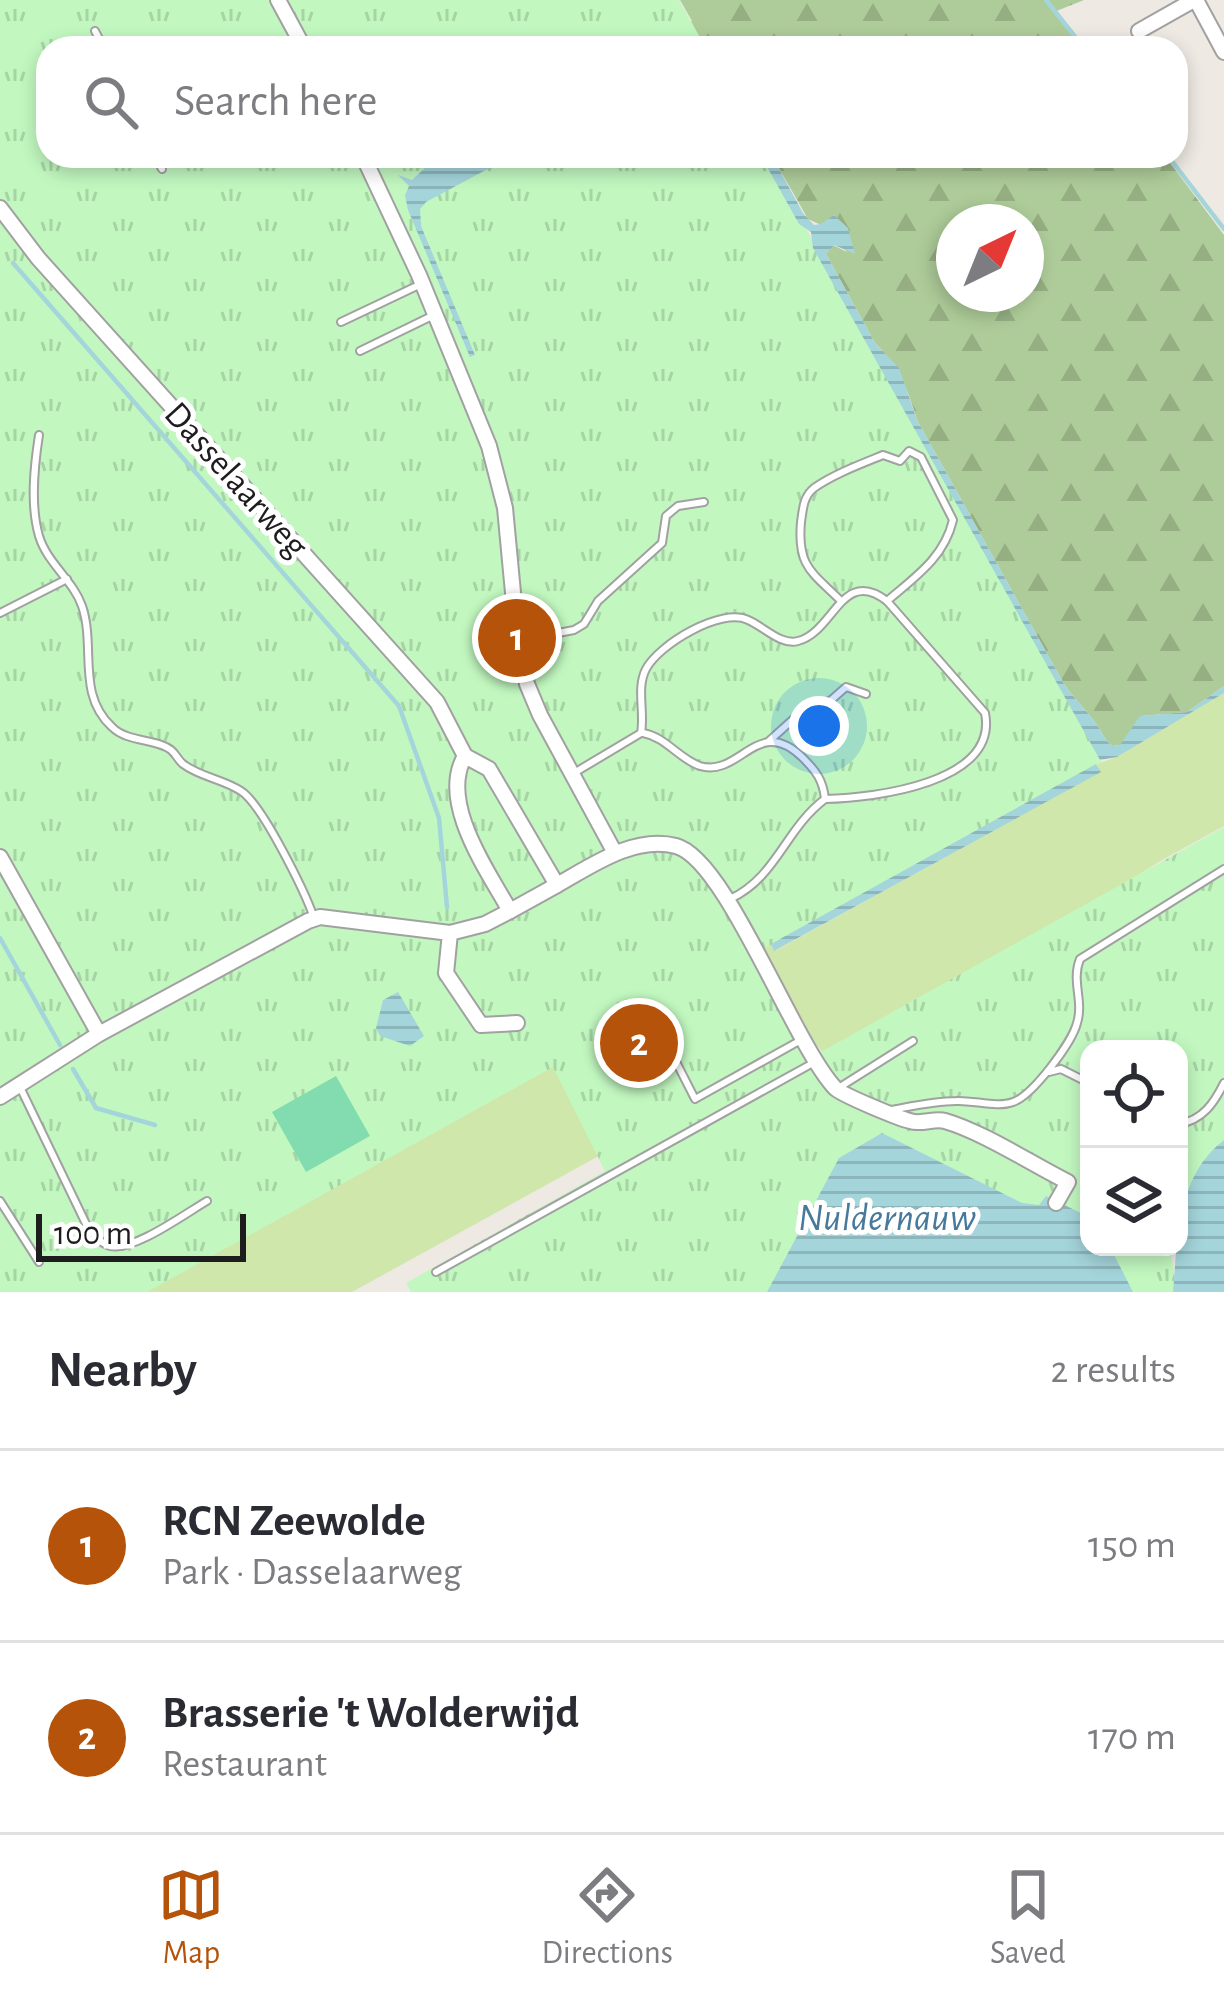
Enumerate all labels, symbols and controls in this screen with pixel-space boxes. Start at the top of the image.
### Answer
search box [36,36,1188,168]
icon: search [78,69,144,135]
text: Search here [174,79,377,124]
north arrow [936,204,1044,312]
street label: Dasselaarweg [158,396,315,565]
pin: 1 [478,593,556,683]
your location [789,696,849,756]
pin: 2 [600,998,678,1088]
map controls [1080,1040,1188,1256]
button: locate [1080,1040,1188,1148]
button: layers [1080,1148,1188,1256]
water label: Nuldernauw [798,1199,976,1238]
scale bar [36,1208,246,1261]
text: 100 m [54,1218,132,1251]
text: Nearby [48,1345,197,1396]
text: 2 results [1050,1351,1176,1390]
text: RCN Zeewolde [162,1499,426,1544]
text: 1 [80,1526,94,1565]
text: 150 m [1088,1526,1176,1565]
text: Park · Dasselaarweg [162,1553,462,1592]
text: Brasserie 't Wolderwijd [162,1691,579,1736]
text: 2 [78,1718,96,1757]
text: 170 m [1088,1718,1176,1757]
text: Restaurant [162,1745,327,1784]
tab: Map [158,1862,224,1974]
tab: Directions [541,1862,673,1974]
tab: Saved [990,1862,1065,1974]

